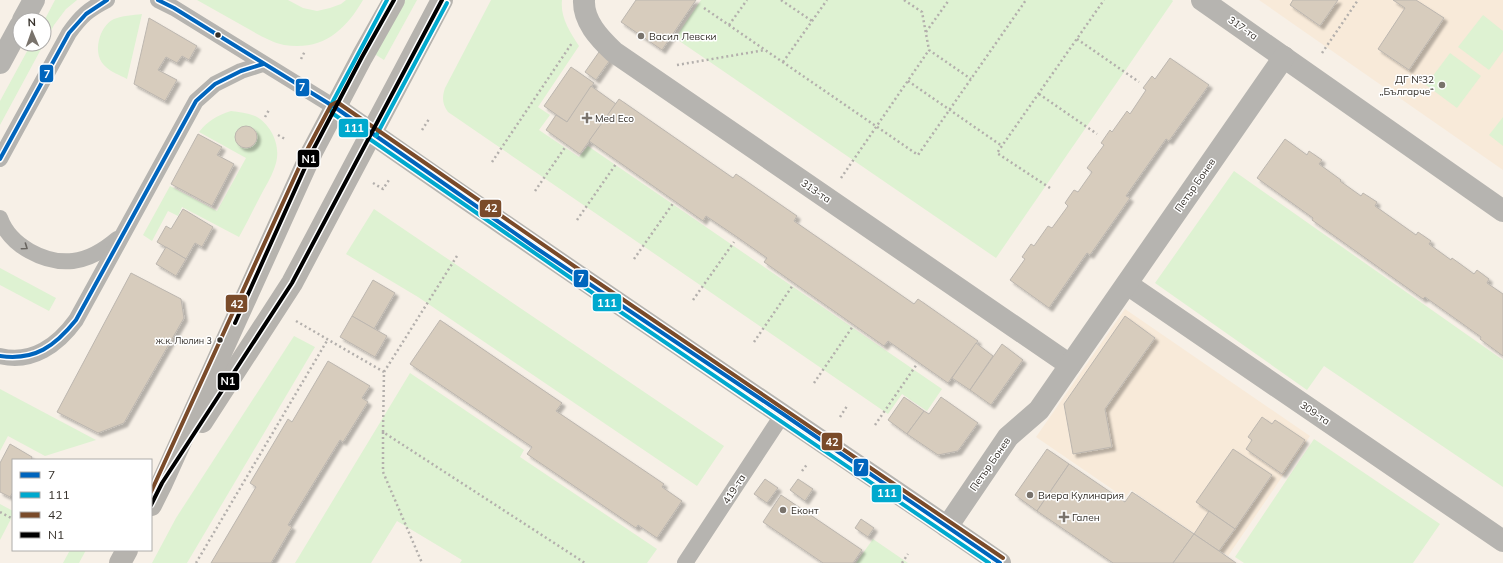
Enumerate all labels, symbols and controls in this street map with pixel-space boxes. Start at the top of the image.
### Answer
north arrow [12,12,52,52]
street label: 317-та [1226,13,1260,43]
text: N [27,15,36,29]
unlabelled marker [213,30,223,40]
place label: Васил Левски [649,30,717,43]
marker: Васил Левски [636,31,646,41]
line badge: 7 [39,64,54,83]
text: 7 [44,67,51,81]
place label: ДГ №32 „Българче“ [1380,73,1434,98]
line badge: 7 [295,78,310,97]
text: 7 [299,80,306,94]
marker: ДГ №32 „Българче“ [1437,80,1447,90]
place label: Med Eco [595,112,634,125]
marker: Med Eco [582,113,592,123]
line badge: 111 [338,118,369,138]
text: 111 [344,121,364,135]
line badge: N1 [297,149,320,168]
text: N1 [302,152,317,166]
street label: Петър Бонев [1172,155,1219,214]
street label: 313-та [799,176,833,206]
line badge: 42 [479,199,502,218]
text: 42 [484,201,498,215]
one-way arrow [20,243,27,250]
line badge: 7 [573,269,589,288]
text: 7 [578,271,585,285]
line badge: 111 [592,293,622,312]
line badge: 42 [225,294,248,313]
text: 111 [597,296,617,310]
text: 42 [230,297,244,311]
place label: ж.к. Люлин 3 [156,335,212,346]
marker: ж.к. Люлин 3 [215,335,225,345]
line badge: N1 [217,372,240,391]
text: N1 [221,374,236,388]
street label: 309-та [1298,398,1332,428]
line badge: 42 [821,432,843,451]
street label: Петър Бонев [967,434,1014,493]
text: 42 [825,435,839,449]
line badge: 7 [853,458,869,477]
legend [12,459,152,551]
text: 7 [858,460,865,474]
text: 7 [48,467,55,482]
street label: 419-та [720,472,748,506]
line badge: 111 [871,484,902,503]
text: 111 [877,486,897,500]
text: 111 [48,487,70,502]
place label: Виера Кулинария [1038,489,1124,502]
marker: Виера Кулинария [1025,490,1035,500]
place label: Еконт [791,504,819,517]
marker: Еконт [778,505,788,515]
text: 42 [48,507,62,522]
place label: Гален [1072,511,1100,524]
marker: Гален [1059,512,1069,522]
text: N1 [48,527,64,542]

